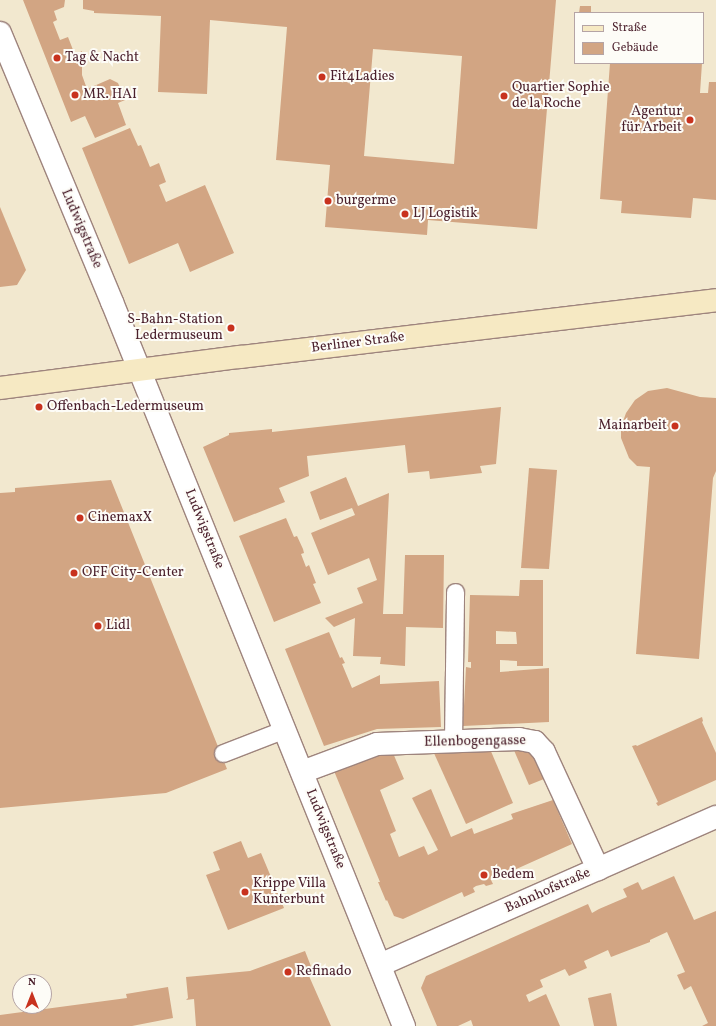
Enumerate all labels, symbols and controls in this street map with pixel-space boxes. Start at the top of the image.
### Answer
legend [574,12,704,64]
text: Straße [612,20,647,36]
text: Gebäude [612,40,658,56]
place label: Tag & Nacht [65,50,139,66]
marker: Tag & Nacht [52,53,62,63]
place label: Fit4Ladies [330,69,394,85]
marker: Fit4Ladies [317,72,327,82]
place label: Quartier Sophie de la Roche [512,80,610,112]
place label: MR. HAI [83,87,137,103]
marker: MR. HAI [70,90,80,100]
marker: Quartier Sophie de la Roche [499,91,509,101]
place label: Agentur für Arbeit [621,104,682,136]
marker: Agentur für Arbeit [685,115,695,125]
street label: Ludwigstraße [57,187,105,271]
place label: burgerme [336,193,396,209]
marker: burgerme [323,196,333,206]
place label: LJ Logistik [413,206,478,222]
marker: LJ Logistik [400,209,410,219]
place label: S-Bahn-Station Ledermuseum [127,312,223,344]
marker: S-Bahn-Station Ledermuseum [226,323,236,333]
street label: Berliner Straße [310,329,406,357]
place label: Offenbach-Ledermuseum [47,399,204,415]
marker: Offenbach-Ledermuseum [34,402,44,412]
place label: Mainarbeit [598,418,667,434]
marker: Mainarbeit [670,421,680,431]
street label: Ludwigstraße [180,487,228,571]
place label: CinemaxX [88,510,152,526]
marker: CinemaxX [75,513,85,523]
place label: OFF City-Center [82,565,184,581]
marker: OFF City-Center [69,568,79,578]
place label: Lidl [106,618,130,634]
marker: Lidl [93,621,103,631]
street label: Ellenbogengasse [424,733,526,751]
street label: Ludwigstraße [301,787,349,871]
street label: Bahnhofstraße [503,865,593,917]
place label: Bedem [492,867,534,883]
marker: Bedem [479,870,489,880]
place label: Krippe Villa Kunterbunt [253,876,327,908]
marker: Krippe Villa Kunterbunt [240,887,250,897]
place label: Refinado [296,964,351,980]
marker: Refinado [283,967,293,977]
north arrow [12,974,52,1014]
text: N [28,975,36,990]

